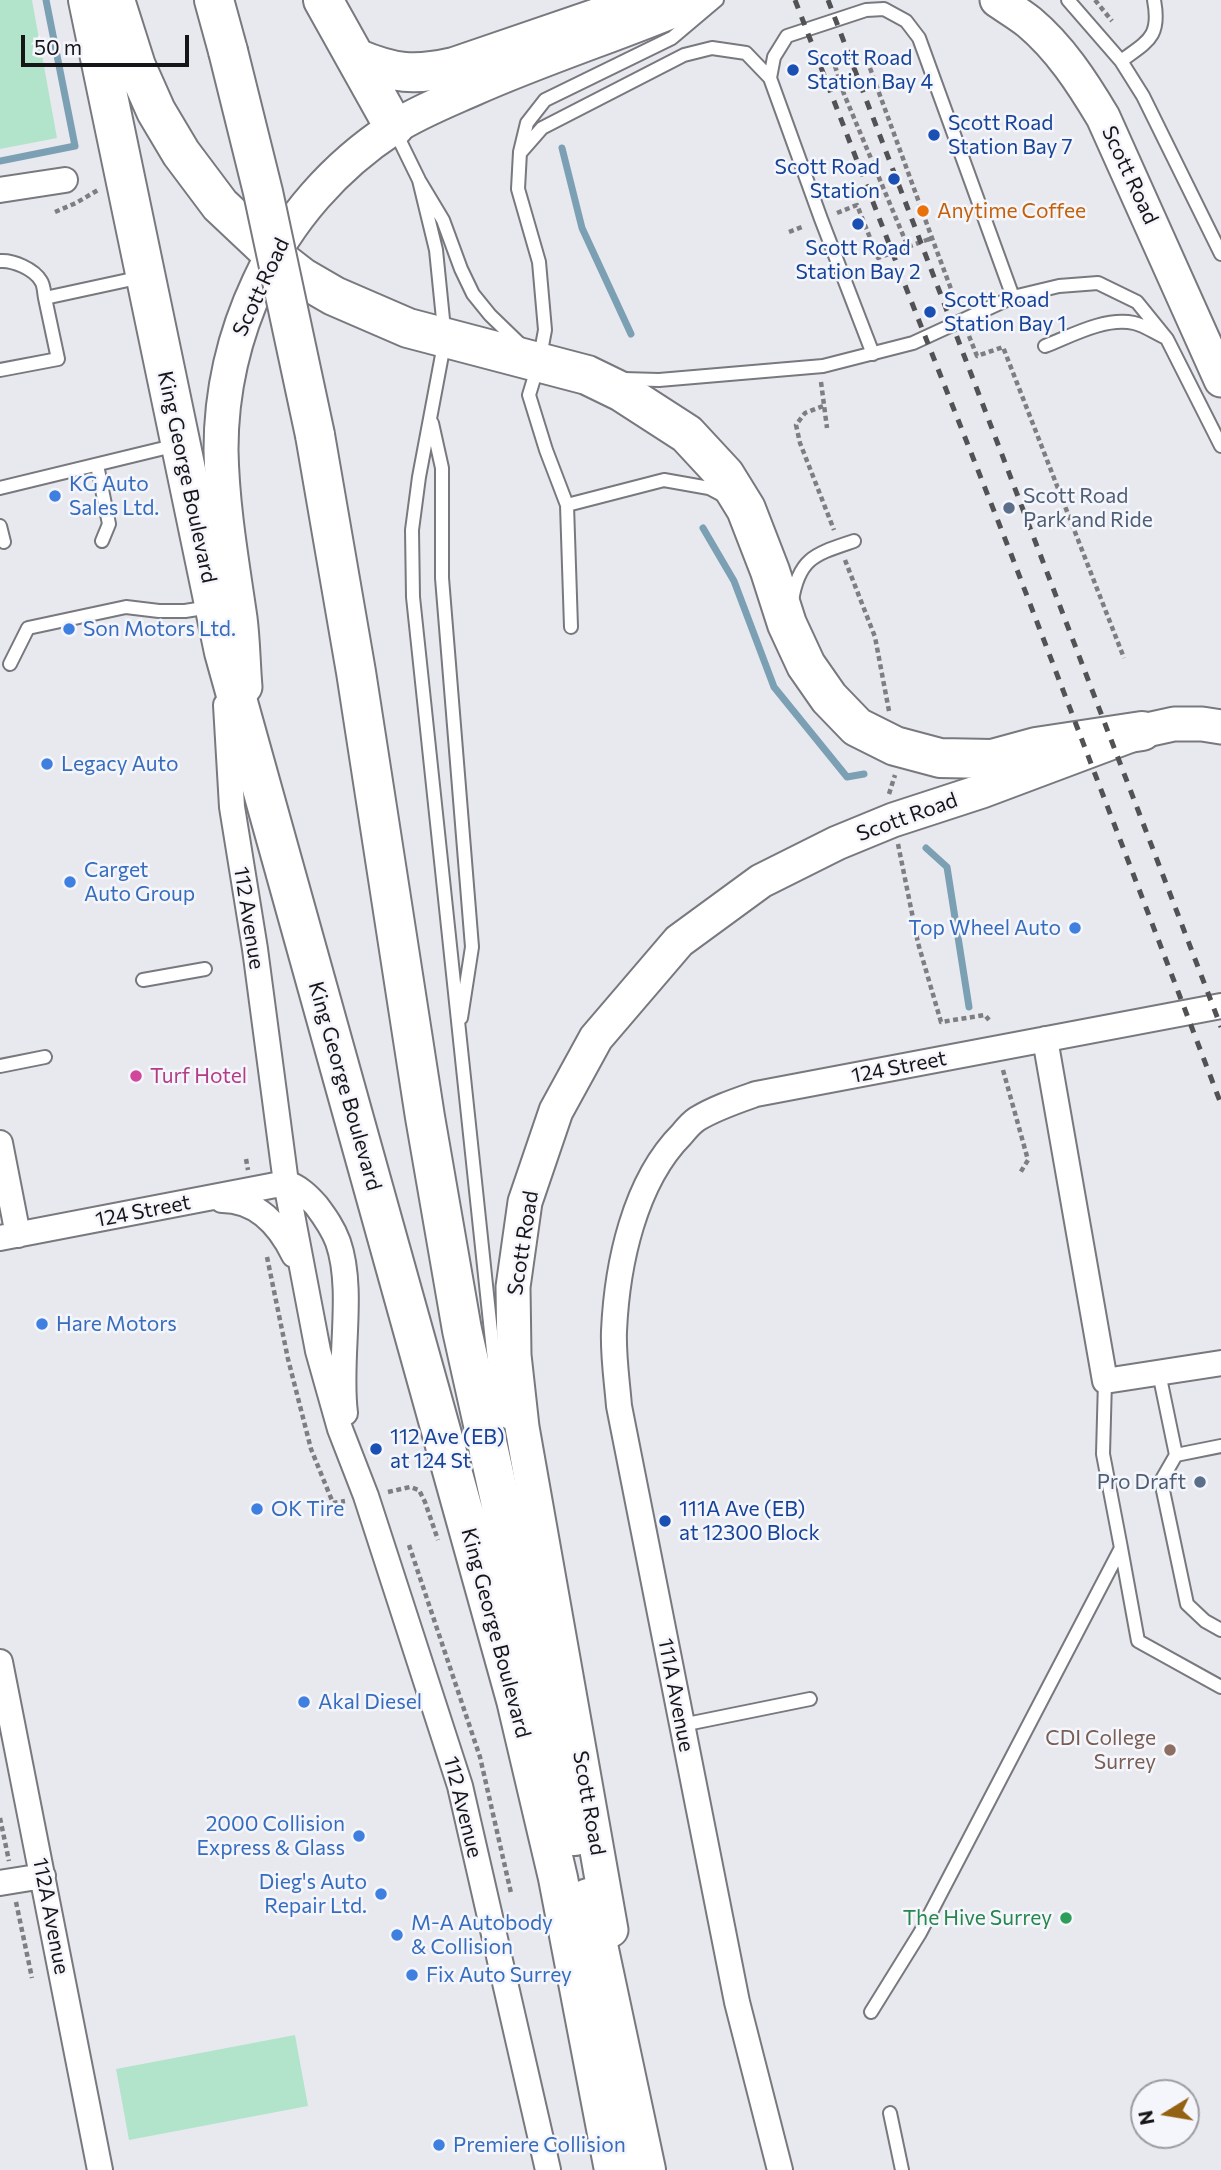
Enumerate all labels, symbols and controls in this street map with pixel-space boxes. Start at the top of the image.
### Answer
scale bar [24,21,192,65]
text: 50 m [34,34,82,59]
place label: Scott Road Station Bay 4 [807,45,933,95]
marker: Scott Road Station Bay 4 [785,62,801,78]
place label: Scott Road Station Bay 7 [948,110,1073,160]
street label: Scott Road [1096,122,1164,228]
marker: Scott Road Station Bay 7 [926,127,942,143]
place label: Scott Road Station [775,154,880,204]
marker: Scott Road Station [886,171,902,187]
place label: Anytime Coffee [937,198,1086,224]
marker: Anytime Coffee [915,203,931,219]
marker: Scott Road Station Bay 2 [850,216,866,232]
street label: Scott Road [227,234,295,340]
place label: Scott Road Station Bay 2 [795,235,921,285]
place label: Scott Road Station Bay 1 [944,287,1066,337]
marker: Scott Road Station Bay 1 [922,304,938,320]
street label: King George Boulevard [152,369,222,585]
place label: KG Auto Sales Ltd. [69,471,159,521]
place label: Scott Road Park and Ride [1023,483,1153,533]
marker: KG Auto Sales Ltd. [47,488,63,504]
marker: Scott Road Park and Ride [1001,500,1017,516]
place label: Son Motors Ltd. [83,616,236,642]
marker: Son Motors Ltd. [61,621,77,637]
place label: Legacy Auto [61,751,179,777]
marker: Legacy Auto [39,756,55,772]
street label: Scott Road [853,787,961,847]
place label: Carget Auto Group [84,857,195,907]
street label: 112 Avenue [228,865,270,971]
marker: Carget Auto Group [62,874,78,890]
place label: Top Wheel Auto [908,915,1061,941]
marker: Top Wheel Auto [1067,920,1083,936]
street label: King George Boulevard [303,979,387,1193]
street label: 124 Street [849,1045,949,1089]
place label: Turf Hotel [150,1063,247,1089]
marker: Turf Hotel [128,1068,144,1084]
street label: 124 Street [93,1189,193,1233]
street label: Scott Road [502,1189,544,1297]
place label: Hare Motors [56,1311,177,1337]
marker: Hare Motors [34,1316,50,1332]
place label: 112 Ave (EB) at 124 St [390,1424,505,1474]
marker: 112 Ave (EB) at 124 St [368,1441,384,1457]
place label: Pro Draft [1097,1469,1186,1495]
marker: Pro Draft [1192,1474,1208,1490]
place label: OK Tire [271,1496,344,1522]
place label: 111A Ave (EB) at 12300 Block [679,1496,820,1546]
marker: OK Tire [249,1501,265,1517]
marker: 111A Ave (EB) at 12300 Block [657,1513,673,1529]
street label: King George Boulevard [456,1525,536,1741]
street label: 111A Avenue [653,1636,699,1754]
place label: Akal Diesel [318,1689,422,1715]
marker: Akal Diesel [296,1694,312,1710]
place label: CDI College Surrey [1045,1725,1156,1775]
marker: CDI College Surrey [1162,1742,1178,1758]
street label: Scott Road [567,1749,611,1857]
street label: 112 Avenue [438,1754,488,1860]
place label: 2000 Collision Express & Glass [197,1811,345,1861]
marker: 2000 Collision Express & Glass [351,1828,367,1844]
street label: 112A Avenue [27,1856,75,1976]
place label: Dieg's Auto Repair Ltd. [259,1869,367,1919]
marker: Dieg's Auto Repair Ltd. [373,1886,389,1902]
place label: The Hive Surrey [903,1905,1052,1931]
place label: M-A Autobody & Collision [411,1910,553,1960]
marker: The Hive Surrey [1058,1910,1074,1926]
marker: M-A Autobody & Collision [389,1927,405,1943]
place label: Fix Auto Surrey [426,1962,572,1988]
marker: Fix Auto Surrey [404,1967,420,1983]
north arrow [1130,2079,1200,2149]
text: N [1133,2109,1159,2127]
place label: Premiere Collision [453,2132,626,2158]
marker: Premiere Collision [431,2137,447,2153]

